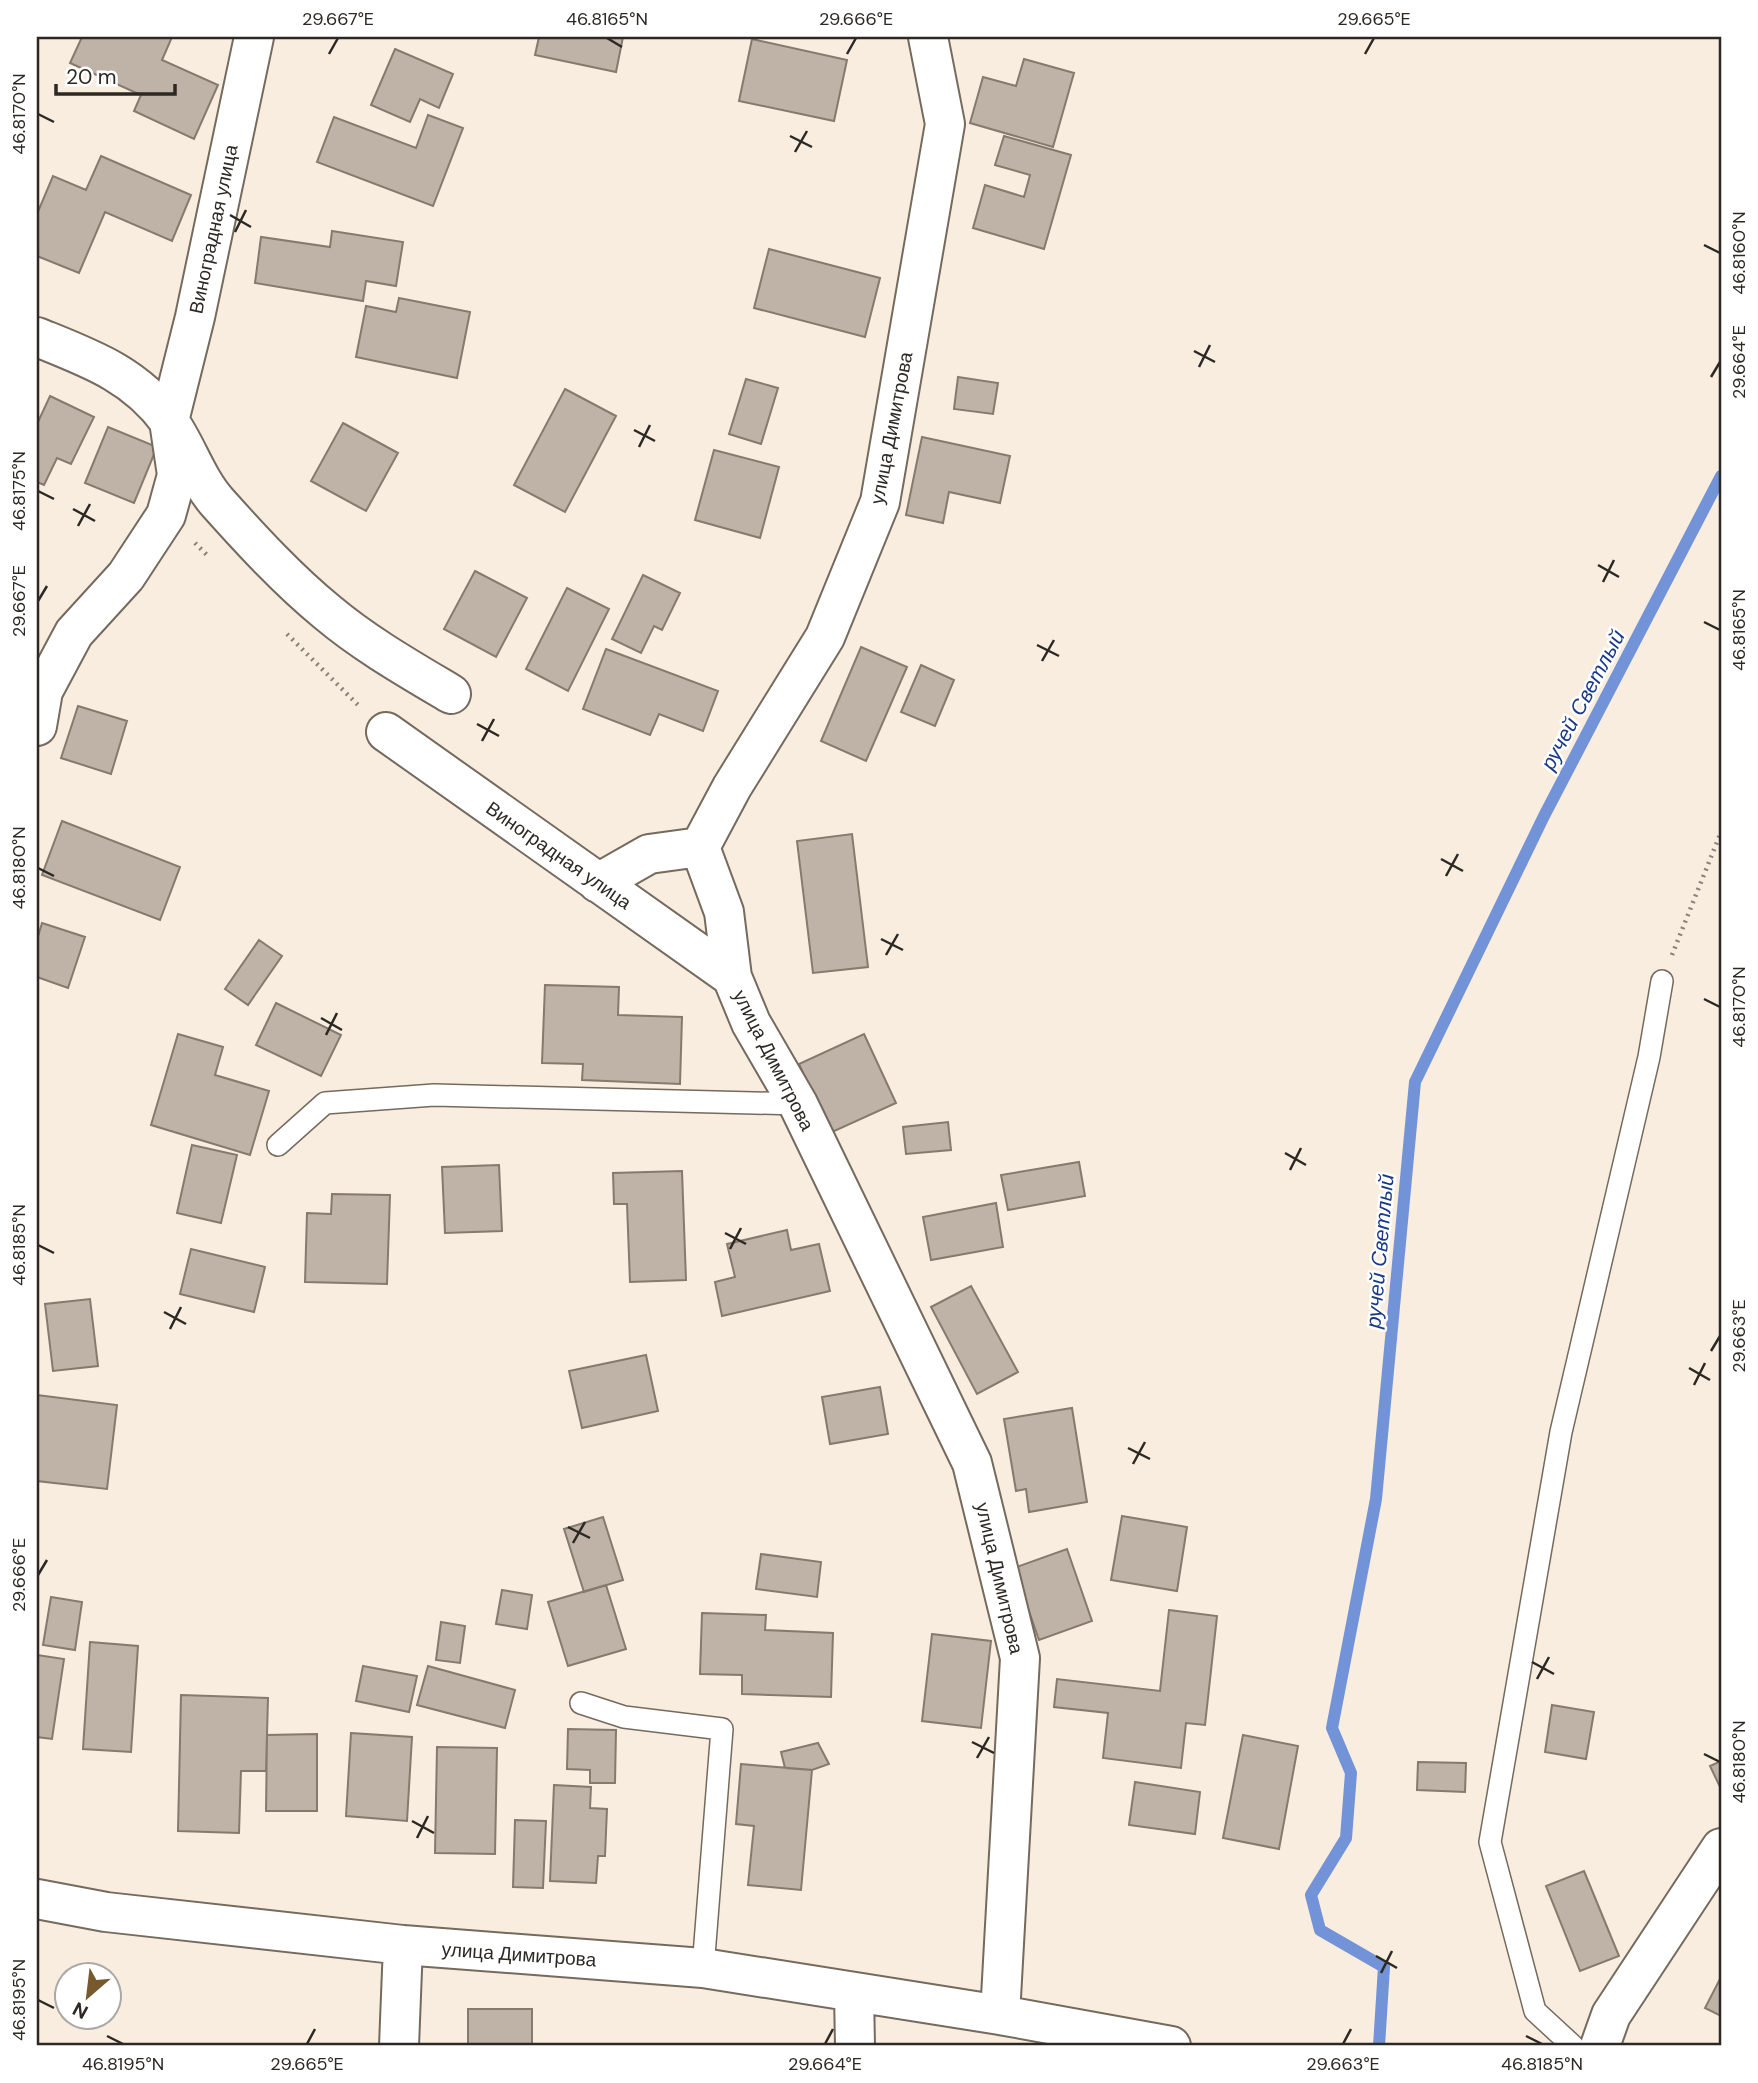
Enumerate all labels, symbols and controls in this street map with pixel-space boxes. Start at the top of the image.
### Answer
text: 29.667°E [302,7,374,31]
text: 46.8165°N [566,7,648,31]
text: 29.666°E [819,7,893,31]
text: 29.665°E [1337,7,1411,31]
scale bar [56,52,175,96]
text: 20 m [66,63,117,91]
text: 46.8170°N [7,73,31,155]
street label: Виноградная улица [183,142,244,316]
text: 46.8160°N [1727,211,1751,295]
text: 29.664°E [1727,325,1751,399]
street label: улица Димитрова [864,349,919,506]
text: 46.8175°N [7,451,31,531]
text: 29.667°E [7,565,31,637]
text: 46.8165°N [1727,589,1751,671]
water label: ручей Светлый [1534,625,1632,776]
street label: Виноградная улица [481,796,637,915]
text: 46.8180°N [7,826,31,910]
text: 46.8170°N [1727,966,1751,1048]
street label: улица Димитрова [727,986,820,1135]
water label: ручей Светлый [1359,1172,1401,1330]
text: 46.8185°N [7,1204,31,1286]
text: 29.663°E [1727,1299,1751,1373]
street label: улица Димитрова [970,1500,1029,1657]
text: 29.666°E [7,1538,31,1612]
text: 46.8180°N [1727,1720,1751,1804]
street label: улица Димитрова [441,1937,597,1972]
text: 46.8195°N [7,1959,31,2041]
north arrow [52,1960,122,2030]
text: N [68,1996,92,2025]
text: 46.8195°N [82,2052,164,2076]
text: 29.665°E [270,2052,344,2076]
text: 29.664°E [788,2052,862,2076]
text: 29.663°E [1306,2052,1380,2076]
text: 46.8185°N [1501,2052,1583,2076]

